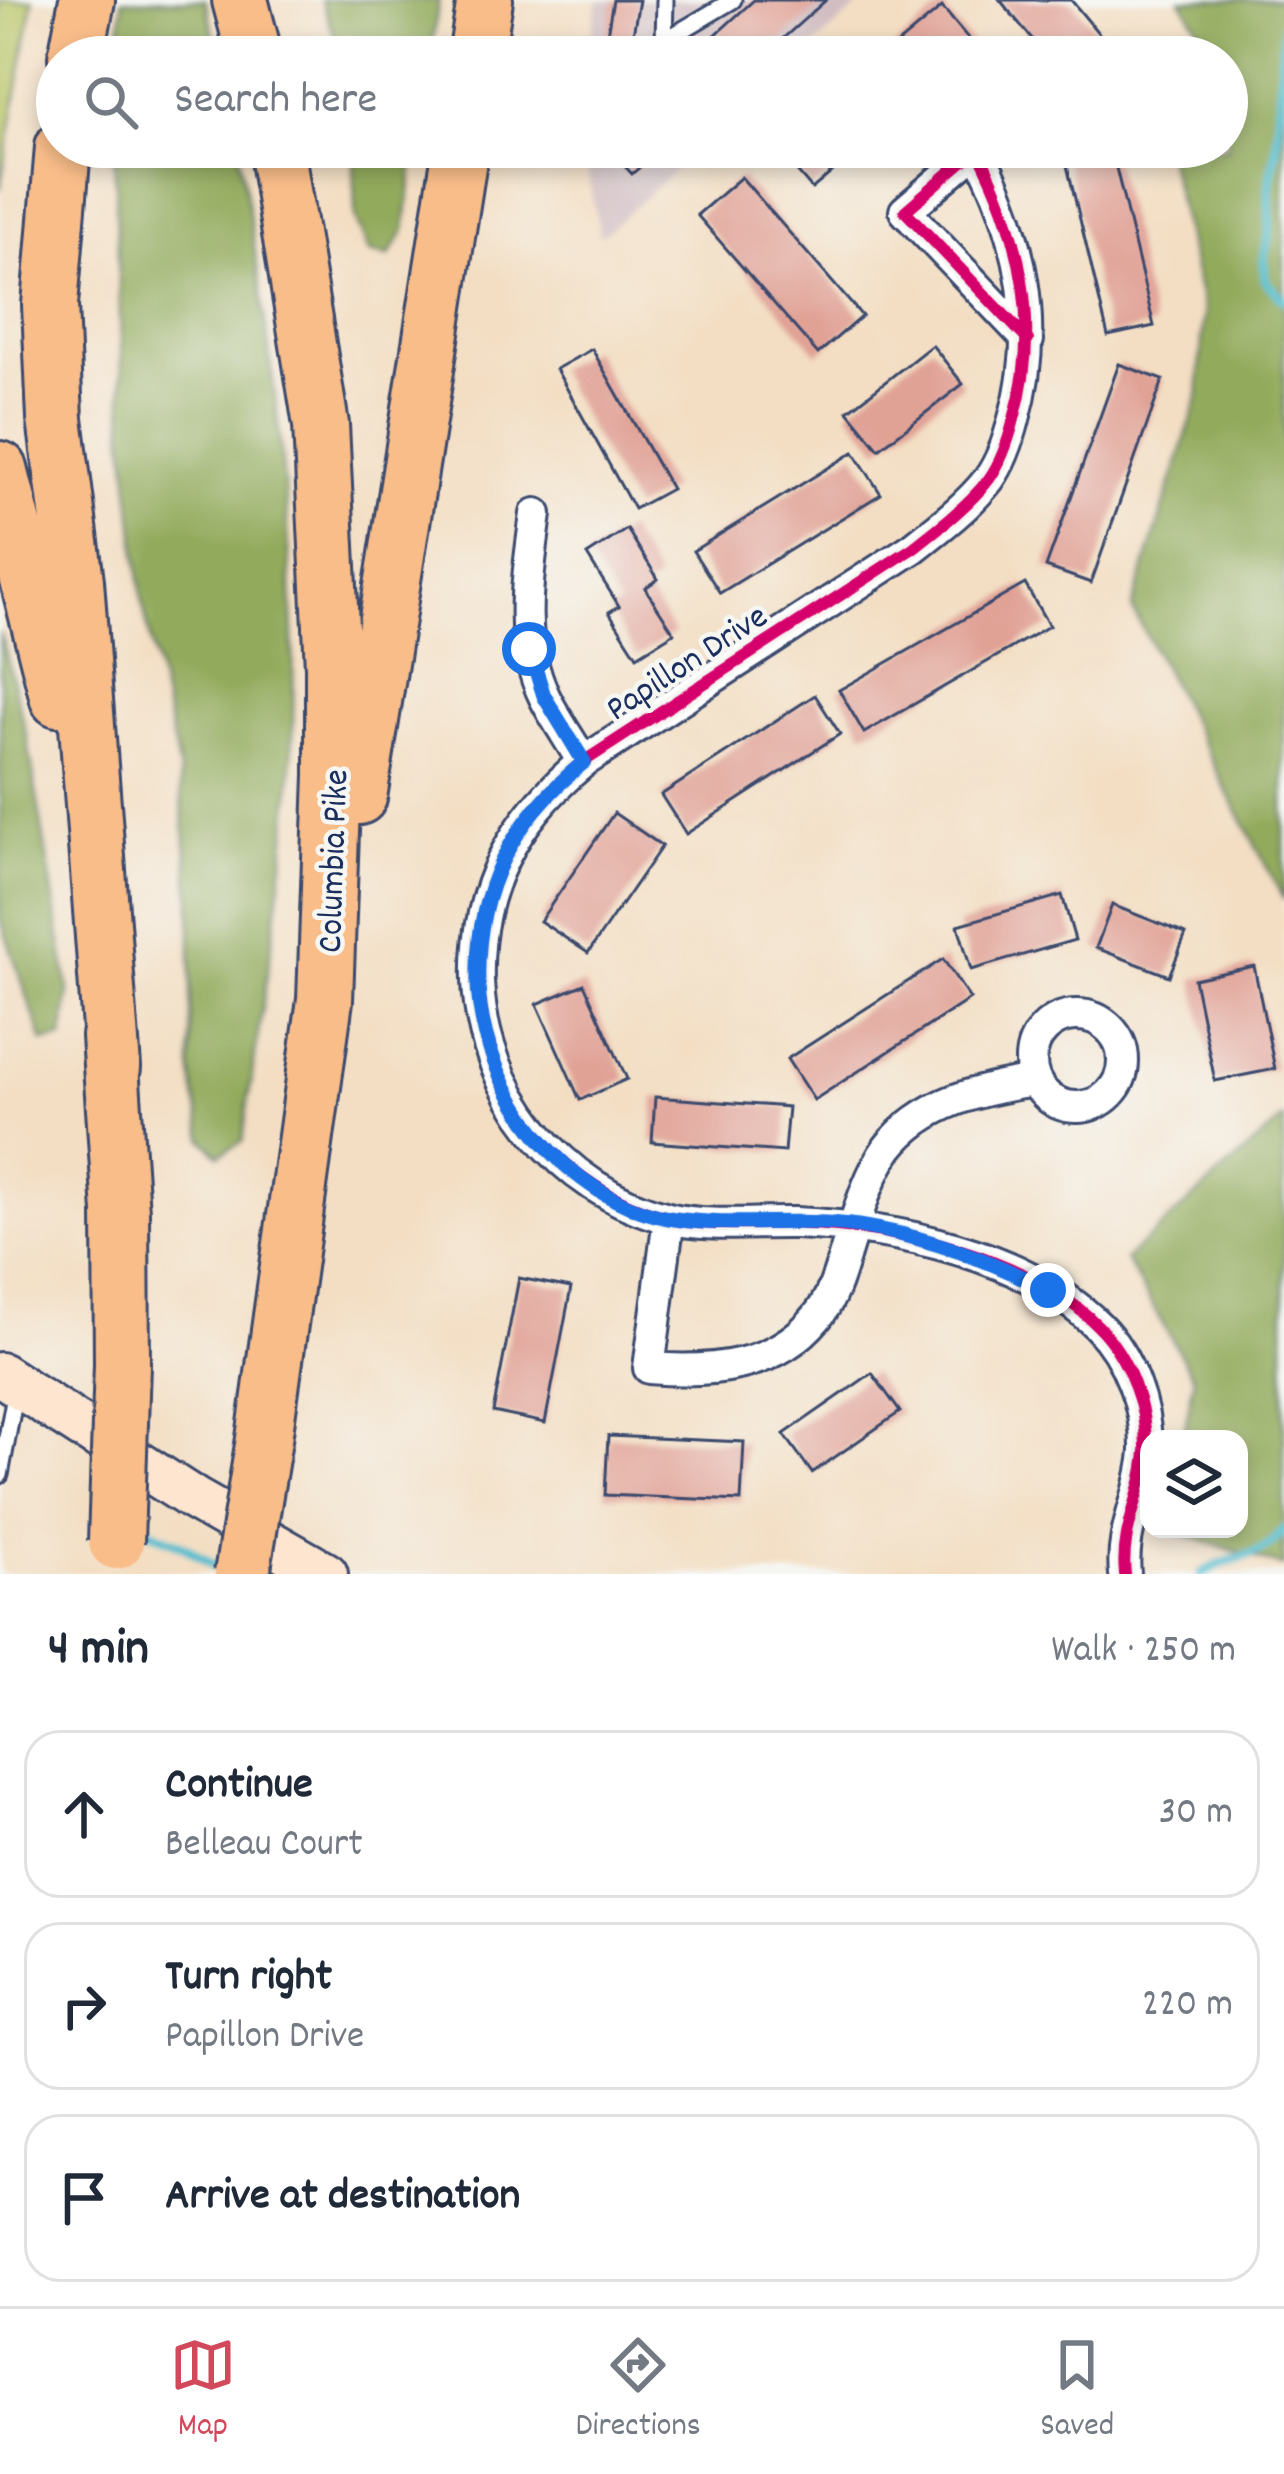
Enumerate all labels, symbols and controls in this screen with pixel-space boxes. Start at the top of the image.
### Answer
search box [36,36,1248,168]
icon: search [78,69,144,135]
text: Search here [174,70,377,134]
street label: Papillon Drive [597,593,780,737]
route start [502,622,556,676]
street label: Columbia Pike [307,769,365,954]
route end [1021,1263,1075,1317]
map controls [1140,1430,1248,1538]
button: layers [1140,1430,1248,1538]
text: 4 min [48,1616,149,1688]
text: Walk · 250 m [1051,1625,1236,1680]
text: Continue [165,1755,313,1819]
icon: ahead [51,1781,117,1847]
text: 30 m [1159,1787,1233,1842]
text: Belleau Court [165,1819,363,1874]
text: Turn right [165,1947,332,2011]
icon: right [51,1973,117,2039]
text: 220 m [1142,1979,1233,2034]
text: Papillon Drive [165,2011,364,2066]
icon: arrive [51,2165,117,2231]
text: Arrive at destination [165,2166,520,2230]
tab: Map [170,2332,236,2451]
tab: Directions [576,2332,701,2451]
tab: Saved [1040,2332,1114,2451]

